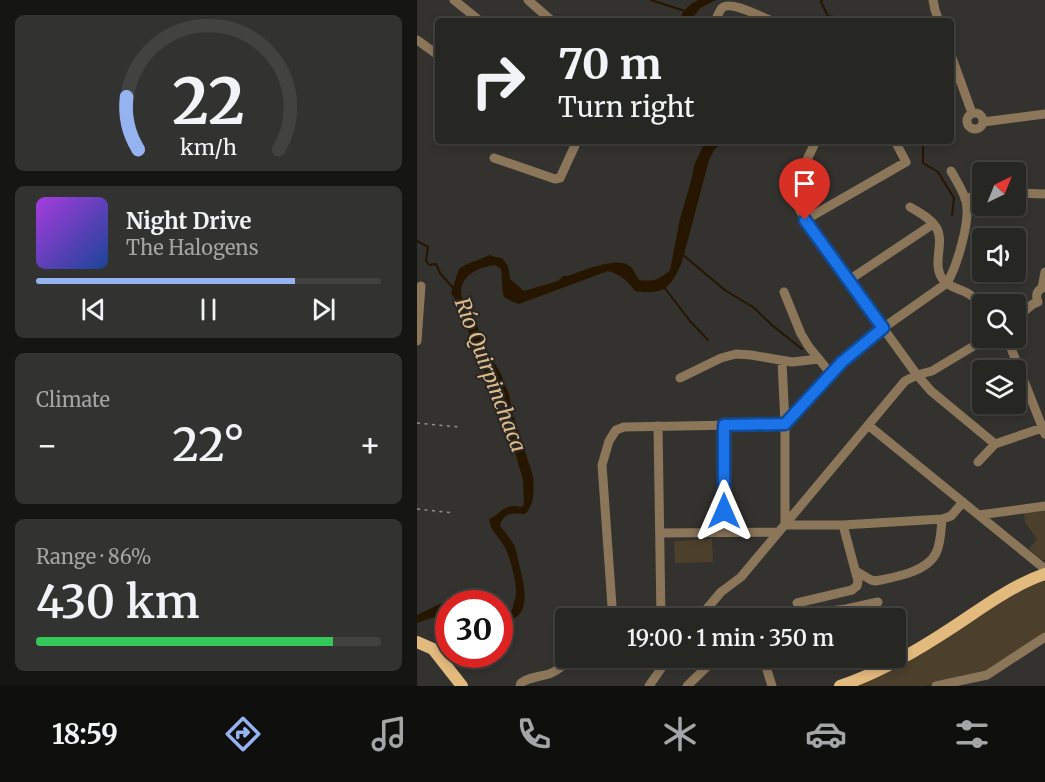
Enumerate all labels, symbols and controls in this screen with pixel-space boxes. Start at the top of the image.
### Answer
text: 70 m [558,38,662,90]
icon: right [459,42,537,120]
text: 22 [172,63,245,141]
text: Turn right [558,90,695,124]
text: km/h [180,134,237,161]
pin [779,158,830,220]
north arrow [972,162,1026,216]
map controls [972,162,1026,414]
icon: arrive [788,167,821,200]
text: Night Drive [126,207,251,235]
button: sound [972,228,1026,282]
text: The Halogens [126,235,258,260]
icon: previous [77,293,110,326]
icon: pause [192,293,225,326]
icon: next [307,293,340,326]
water label: Río Quirpinchaca [449,294,532,456]
button: search [972,294,1026,348]
button: layers [972,360,1026,414]
text: Climate [36,387,110,412]
text: 22° [172,417,245,473]
text: − [36,425,58,466]
text: + [359,425,381,466]
position arrow [692,479,756,543]
text: Range · 86% [36,544,152,569]
text: 430 km [36,574,200,630]
speed limit sign: 30 [435,590,513,668]
text: 19:00 · 1 min · 350 m [627,624,834,652]
icon: directions [222,713,264,755]
icon: music [368,713,410,755]
icon: phone [513,713,555,755]
icon: climate [659,713,701,755]
icon: car [805,713,847,755]
icon: filters [951,713,993,755]
text: 18:59 [52,717,118,751]

